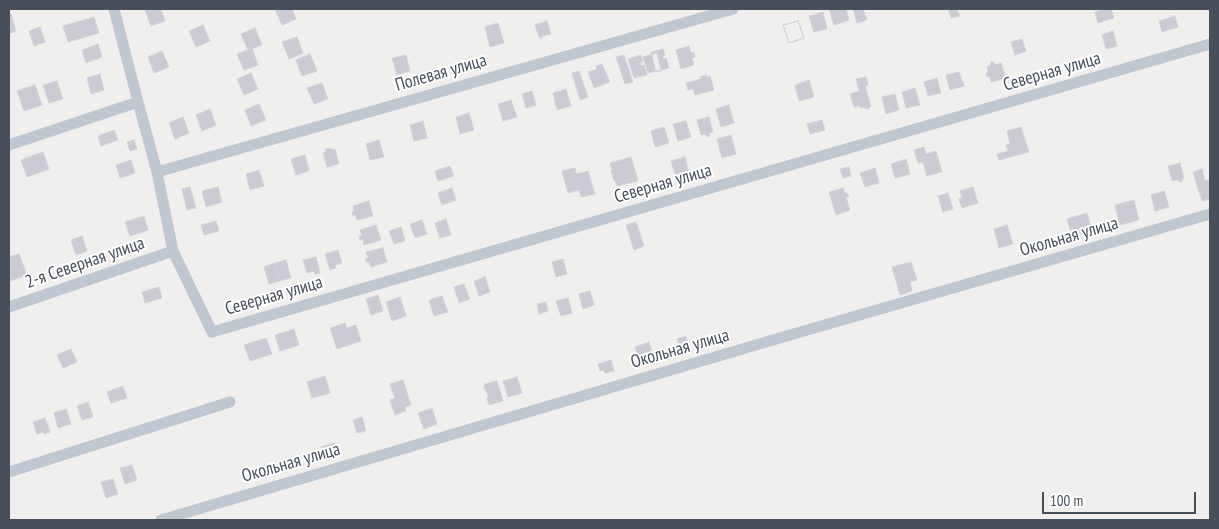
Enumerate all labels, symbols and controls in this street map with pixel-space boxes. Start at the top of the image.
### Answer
street label: Северная улица [1001,48,1103,96]
street label: Полевая улица [393,50,489,96]
street label: Северная улица [612,160,714,208]
street label: Окольная улица [1017,213,1121,261]
street label: 2-я Северная улица [23,233,147,293]
street label: Северная улица [223,272,325,320]
street label: Окольная улица [628,325,732,373]
street label: Окольная улица [239,439,343,487]
scale bar [1044,482,1198,514]
text: 100 m [1050,491,1083,510]

